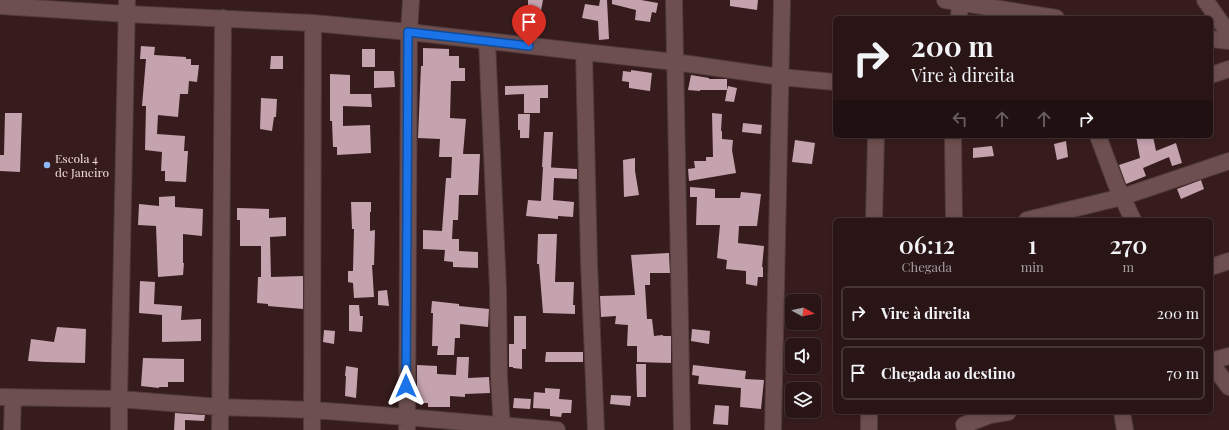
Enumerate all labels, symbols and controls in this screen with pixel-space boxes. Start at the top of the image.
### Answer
pin [512,5,546,46]
icon: arrive [518,11,540,33]
text: 200 m [911,27,994,64]
icon: right [845,32,897,84]
text: Vire à direita [911,63,1015,87]
icon: left [949,108,971,130]
icon: ahead [991,108,1013,130]
icon: ahead [1033,108,1055,130]
icon: right [1075,108,1097,130]
place label: Escola 4 de Janeiro [55,150,110,180]
marker: Escola 4 de Janeiro [42,160,52,170]
text: 06:12 [899,228,955,260]
text: 1 [1028,228,1037,260]
text: 270 [1109,228,1147,260]
text: Chegada [902,258,952,275]
text: min [1021,258,1044,275]
text: m [1123,258,1134,275]
north arrow [785,294,821,330]
map controls [785,294,821,418]
icon: right [847,302,869,324]
text: Vire à direita [881,303,970,323]
text: 200 m [1157,303,1199,323]
button: sound [785,338,821,374]
icon: arrive [847,362,869,384]
text: Chegada ao destino [881,363,1015,383]
text: 70 m [1167,363,1199,383]
position arrow [385,365,427,407]
button: layers [785,382,821,418]

